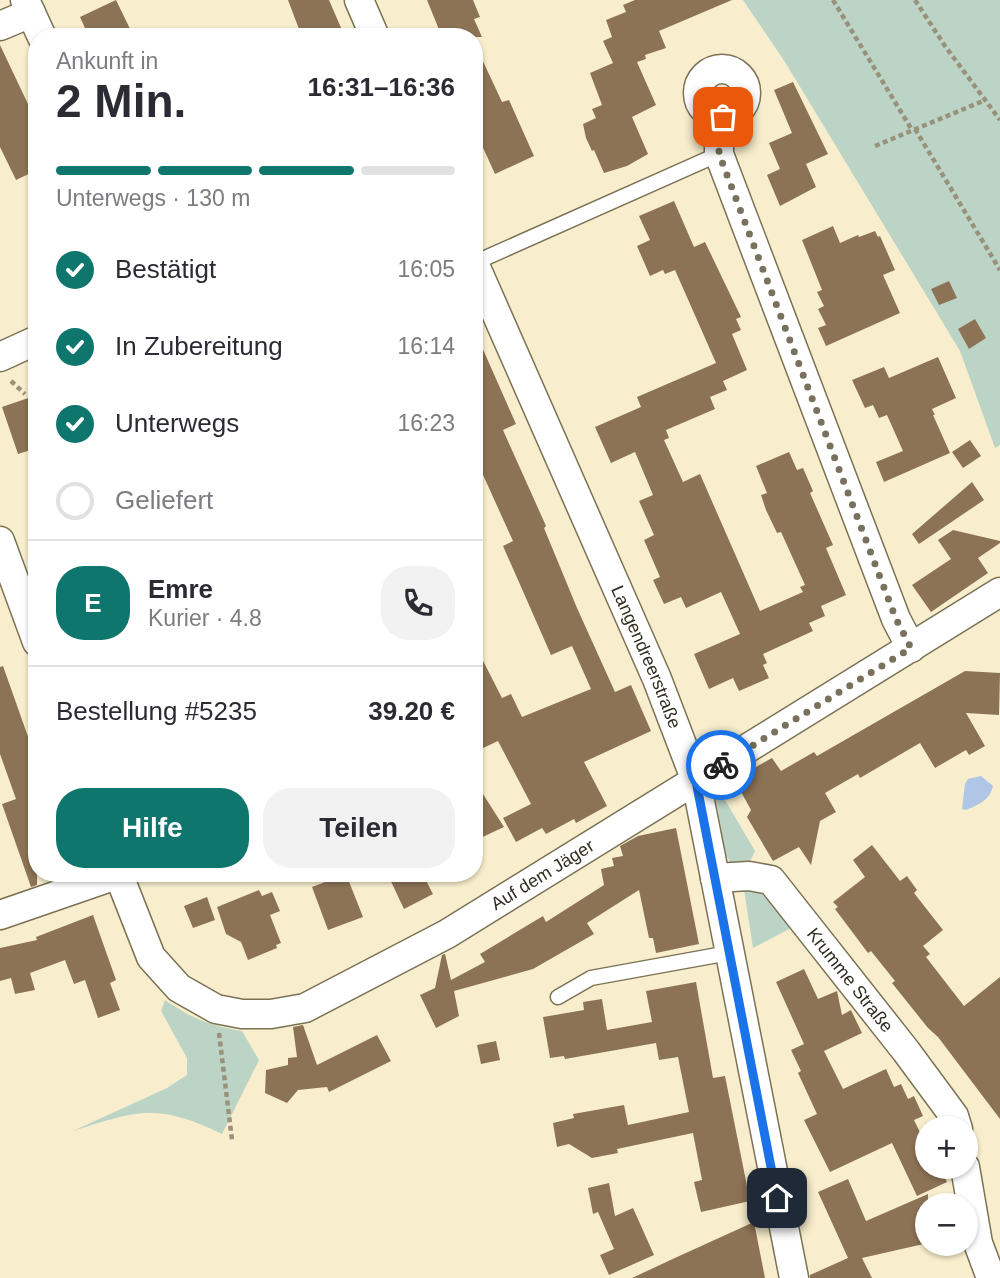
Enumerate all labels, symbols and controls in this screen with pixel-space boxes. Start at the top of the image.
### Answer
text: Ankunft in [56,48,158,74]
text: 16:31–16:36 [308,72,455,102]
text: 2 Min. [56,75,186,127]
pin [693,87,753,147]
icon: bag [704,98,742,136]
text: Unterwegs · 130 m [56,185,250,211]
icon: check [56,251,94,289]
text: Bestätigt [115,254,216,284]
text: 16:05 [397,256,455,282]
icon: check [56,328,94,366]
text: In Zubereitung [115,331,283,361]
text: 16:14 [397,333,455,359]
icon: check [56,405,94,443]
text: Unterwegs [115,408,239,438]
text: 16:23 [397,410,455,436]
text: Geliefert [115,485,213,515]
button: phone [381,566,455,640]
text: Emre [148,574,213,604]
street label: Langendreerstraße [607,582,685,731]
text: E [84,588,102,618]
text: Kurier · 4.8 [148,605,262,631]
text: Bestellung #5235 [56,696,257,726]
text: 39.20 € [368,696,455,726]
courier [686,730,756,800]
icon: bike [702,746,740,784]
button: Hilfe [56,788,249,868]
button: Teilen [263,788,455,868]
street label: Auf dem Jäger [487,836,598,914]
street label: Krumme Straße [803,924,897,1036]
map controls [915,1116,978,1256]
button: + [915,1116,978,1179]
pin [747,1168,807,1228]
icon: home [758,1179,796,1217]
button: − [915,1193,978,1256]

